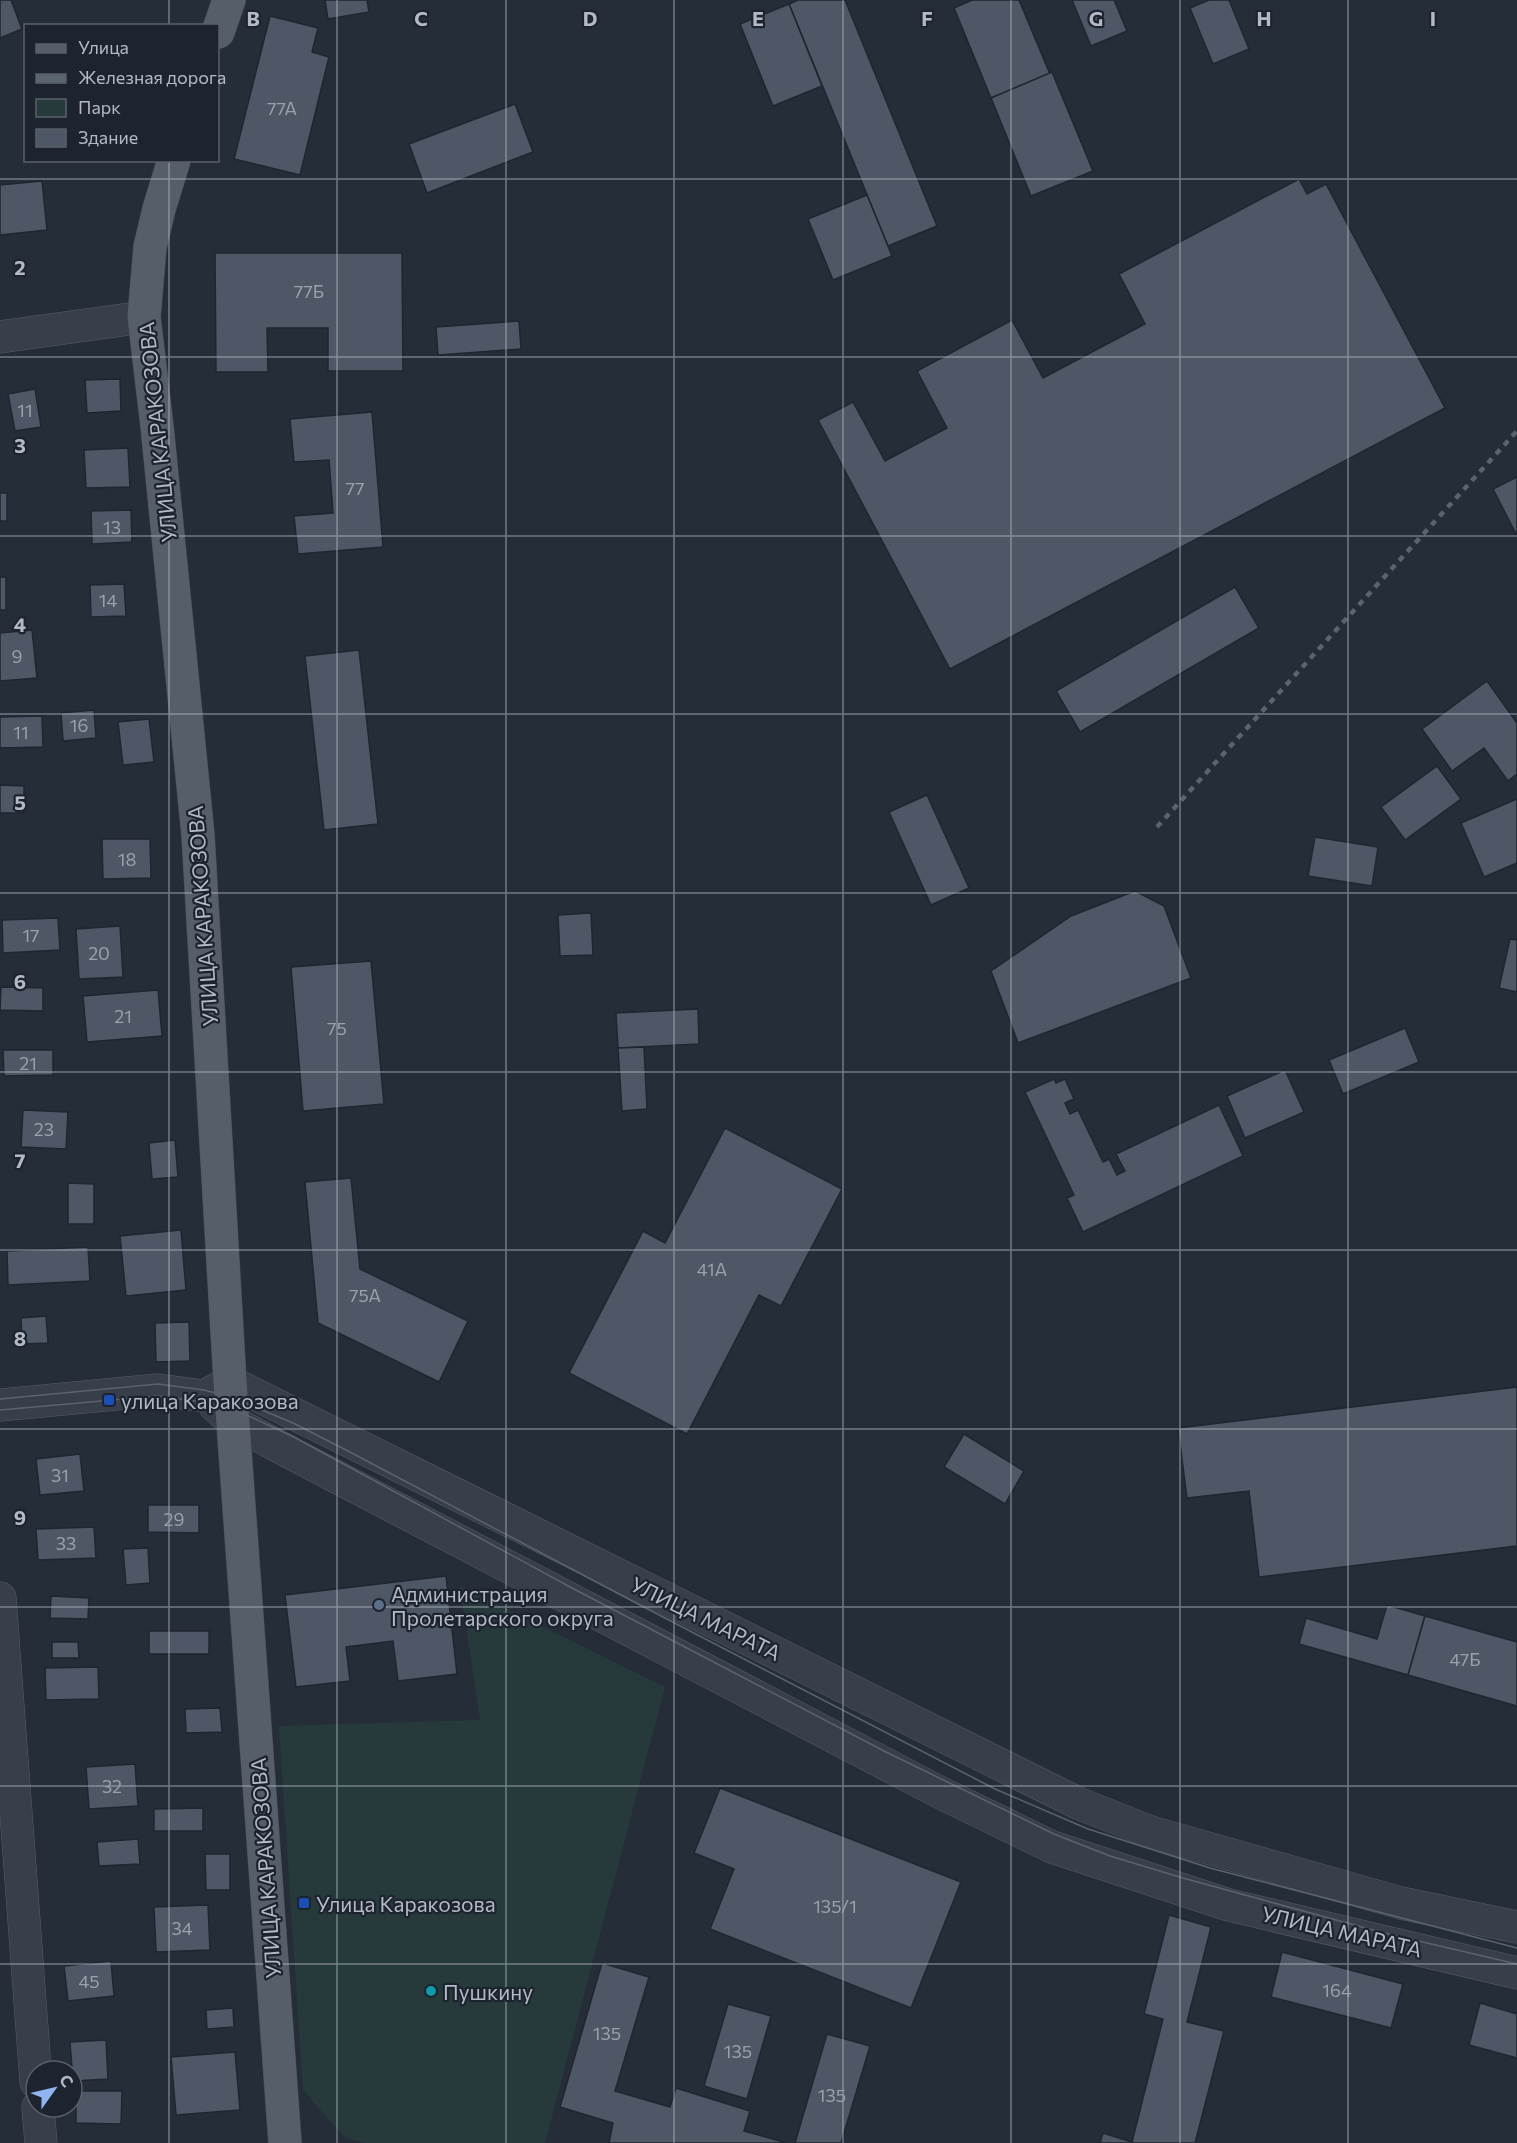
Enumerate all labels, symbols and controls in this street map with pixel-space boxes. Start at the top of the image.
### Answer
text: B [246,6,260,30]
text: C [414,6,428,30]
text: D [583,6,597,30]
text: E [752,6,764,30]
text: F [921,6,933,30]
text: G [1089,6,1103,30]
text: H [1257,6,1272,30]
text: I [1430,6,1436,30]
legend [24,24,219,162]
text: Улица [78,36,129,58]
text: Железная дорога [78,66,226,88]
text: Парк [78,96,121,118]
house number: 77А [267,97,297,119]
text: Здание [78,126,138,148]
text: 2 [14,255,26,279]
house number: 77Б [294,280,324,302]
street label: УЛИЦА КАРАКОЗОВА [133,321,181,543]
house number: 11 [17,399,33,421]
text: 3 [14,433,26,457]
house number: 77 [345,477,365,499]
house number: 13 [103,516,121,538]
house number: 14 [99,589,117,611]
text: 4 [14,612,26,636]
house number: 9 [12,645,22,667]
house number: 16 [70,714,88,736]
house number: 11 [13,721,29,743]
text: 5 [14,790,26,814]
street label: УЛИЦА КАРАКОЗОВА [182,805,222,1027]
house number: 18 [118,848,136,870]
house number: 17 [22,924,40,946]
house number: 20 [88,942,110,964]
text: 6 [14,969,26,993]
house number: 21 [114,1005,132,1027]
house number: 75 [327,1017,347,1039]
house number: 21 [19,1052,37,1074]
house number: 23 [34,1118,54,1140]
text: 7 [15,1148,26,1172]
house number: 41А [697,1258,727,1280]
house number: 75А [349,1284,381,1306]
text: 8 [14,1326,26,1350]
place label: улица Каракозова [121,1388,299,1413]
marker: улица Каракозова [102,1393,116,1407]
house number: 31 [51,1464,69,1486]
text: 9 [14,1505,26,1529]
house number: 29 [164,1508,184,1530]
house number: 33 [56,1532,76,1554]
street label: УЛИЦА МАРАТА [627,1571,785,1665]
place label: Администрация Пролетарского округа [391,1581,614,1630]
marker: Администрация Пролетарского округа [372,1598,386,1612]
house number: 47Б [1449,1648,1481,1670]
street label: УЛИЦА КАРАКОЗОВА [245,1757,285,1979]
house number: 32 [102,1775,122,1797]
place label: Улица Каракозова [316,1891,496,1916]
house number: 135/1 [813,1895,857,1917]
marker: Улица Каракозова [297,1896,311,1910]
street label: УЛИЦА МАРАТА [1259,1900,1425,1962]
house number: 34 [171,1917,193,1939]
house number: 45 [78,1970,100,1992]
place label: Пушкину [443,1979,533,2004]
house number: 164 [1322,1979,1352,2001]
marker: Пушкину [424,1984,438,1998]
house number: 135 [593,2022,621,2044]
house number: 135 [724,2040,752,2062]
north arrow [24,2059,84,2119]
text: С [56,2070,78,2090]
house number: 135 [818,2084,846,2106]

